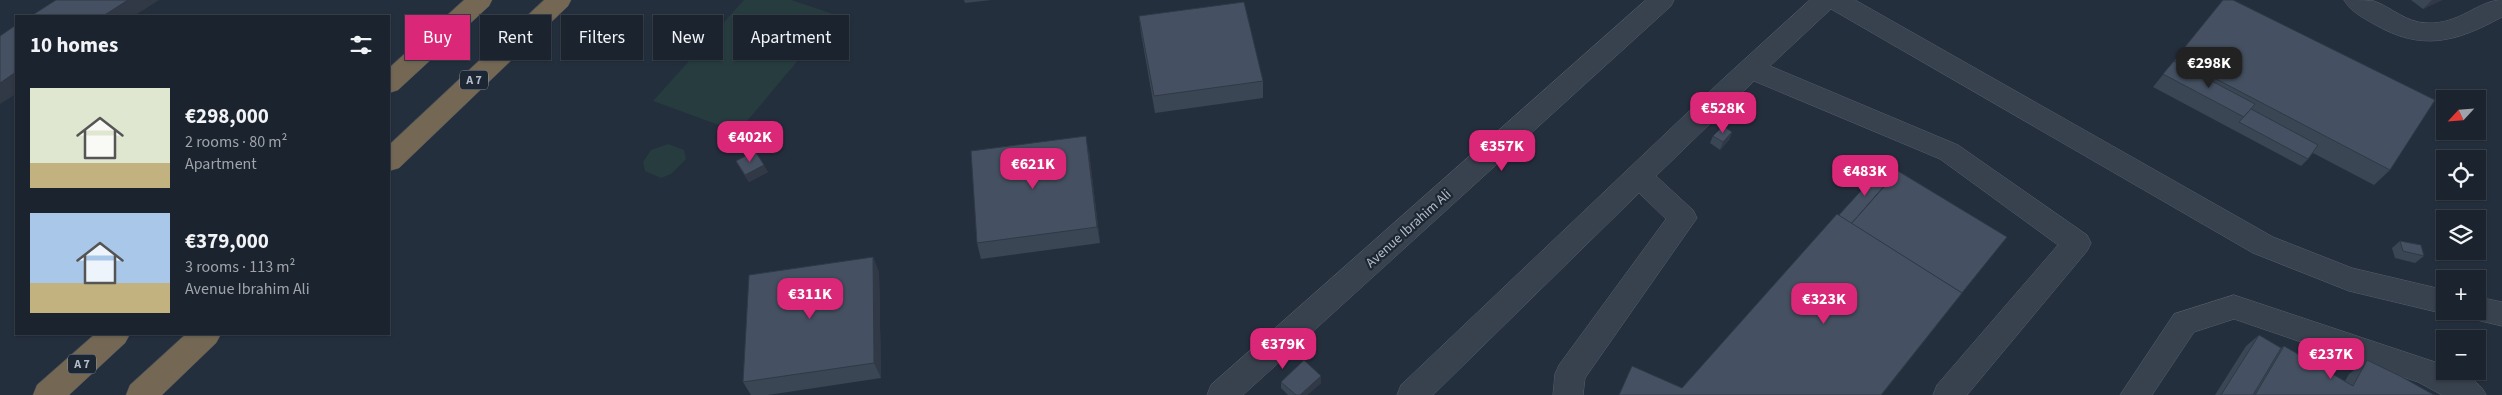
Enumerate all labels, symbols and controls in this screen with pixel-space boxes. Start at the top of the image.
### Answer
chip: Buy [405,15,470,60]
chip: Rent [480,15,551,60]
chip: Filters [561,15,643,60]
chip: New [653,15,723,60]
chip: Apartment [733,15,849,60]
text: 10 homes [30,30,118,60]
icon: filters [347,31,375,59]
pin: €298K [2174,46,2244,89]
text: €298K [2187,52,2231,74]
road number: A 7 [460,70,488,90]
north arrow [2436,90,2486,140]
map controls [2436,90,2486,380]
pin: €528K [1688,92,1758,134]
text: €528K [1701,97,1745,119]
text: €298,000 [185,101,269,131]
icon: home [70,108,130,168]
pin: €402K [715,120,785,163]
text: €402K [728,126,772,148]
pin: €357K [1467,130,1537,172]
text: 2 rooms · 80 m² [185,131,287,153]
text: €357K [1480,135,1524,157]
pin: €621K [998,148,1068,190]
button: locate [2436,150,2486,200]
text: Apartment [185,153,257,175]
text: €621K [1011,153,1055,175]
pin: €483K [1830,154,1900,197]
text: €483K [1843,160,1887,182]
street label: Avenue Ibrahim Ali [1361,185,1456,273]
button: layers [2436,210,2486,260]
text: €379,000 [185,226,269,256]
icon: home [70,233,130,293]
text: 3 rooms · 113 m² [185,256,295,278]
button: + [2436,270,2486,320]
text: Avenue Ibrahim Ali [185,278,310,300]
pin: €311K [775,278,845,320]
pin: €323K [1789,282,1859,325]
text: €311K [788,283,832,305]
text: €323K [1802,288,1846,310]
pin: €379K [1248,328,1318,370]
button: − [2436,330,2486,380]
text: €379K [1261,333,1305,355]
pin: €237K [2296,338,2366,380]
text: €237K [2309,343,2353,365]
road number: A 7 [68,354,96,374]

